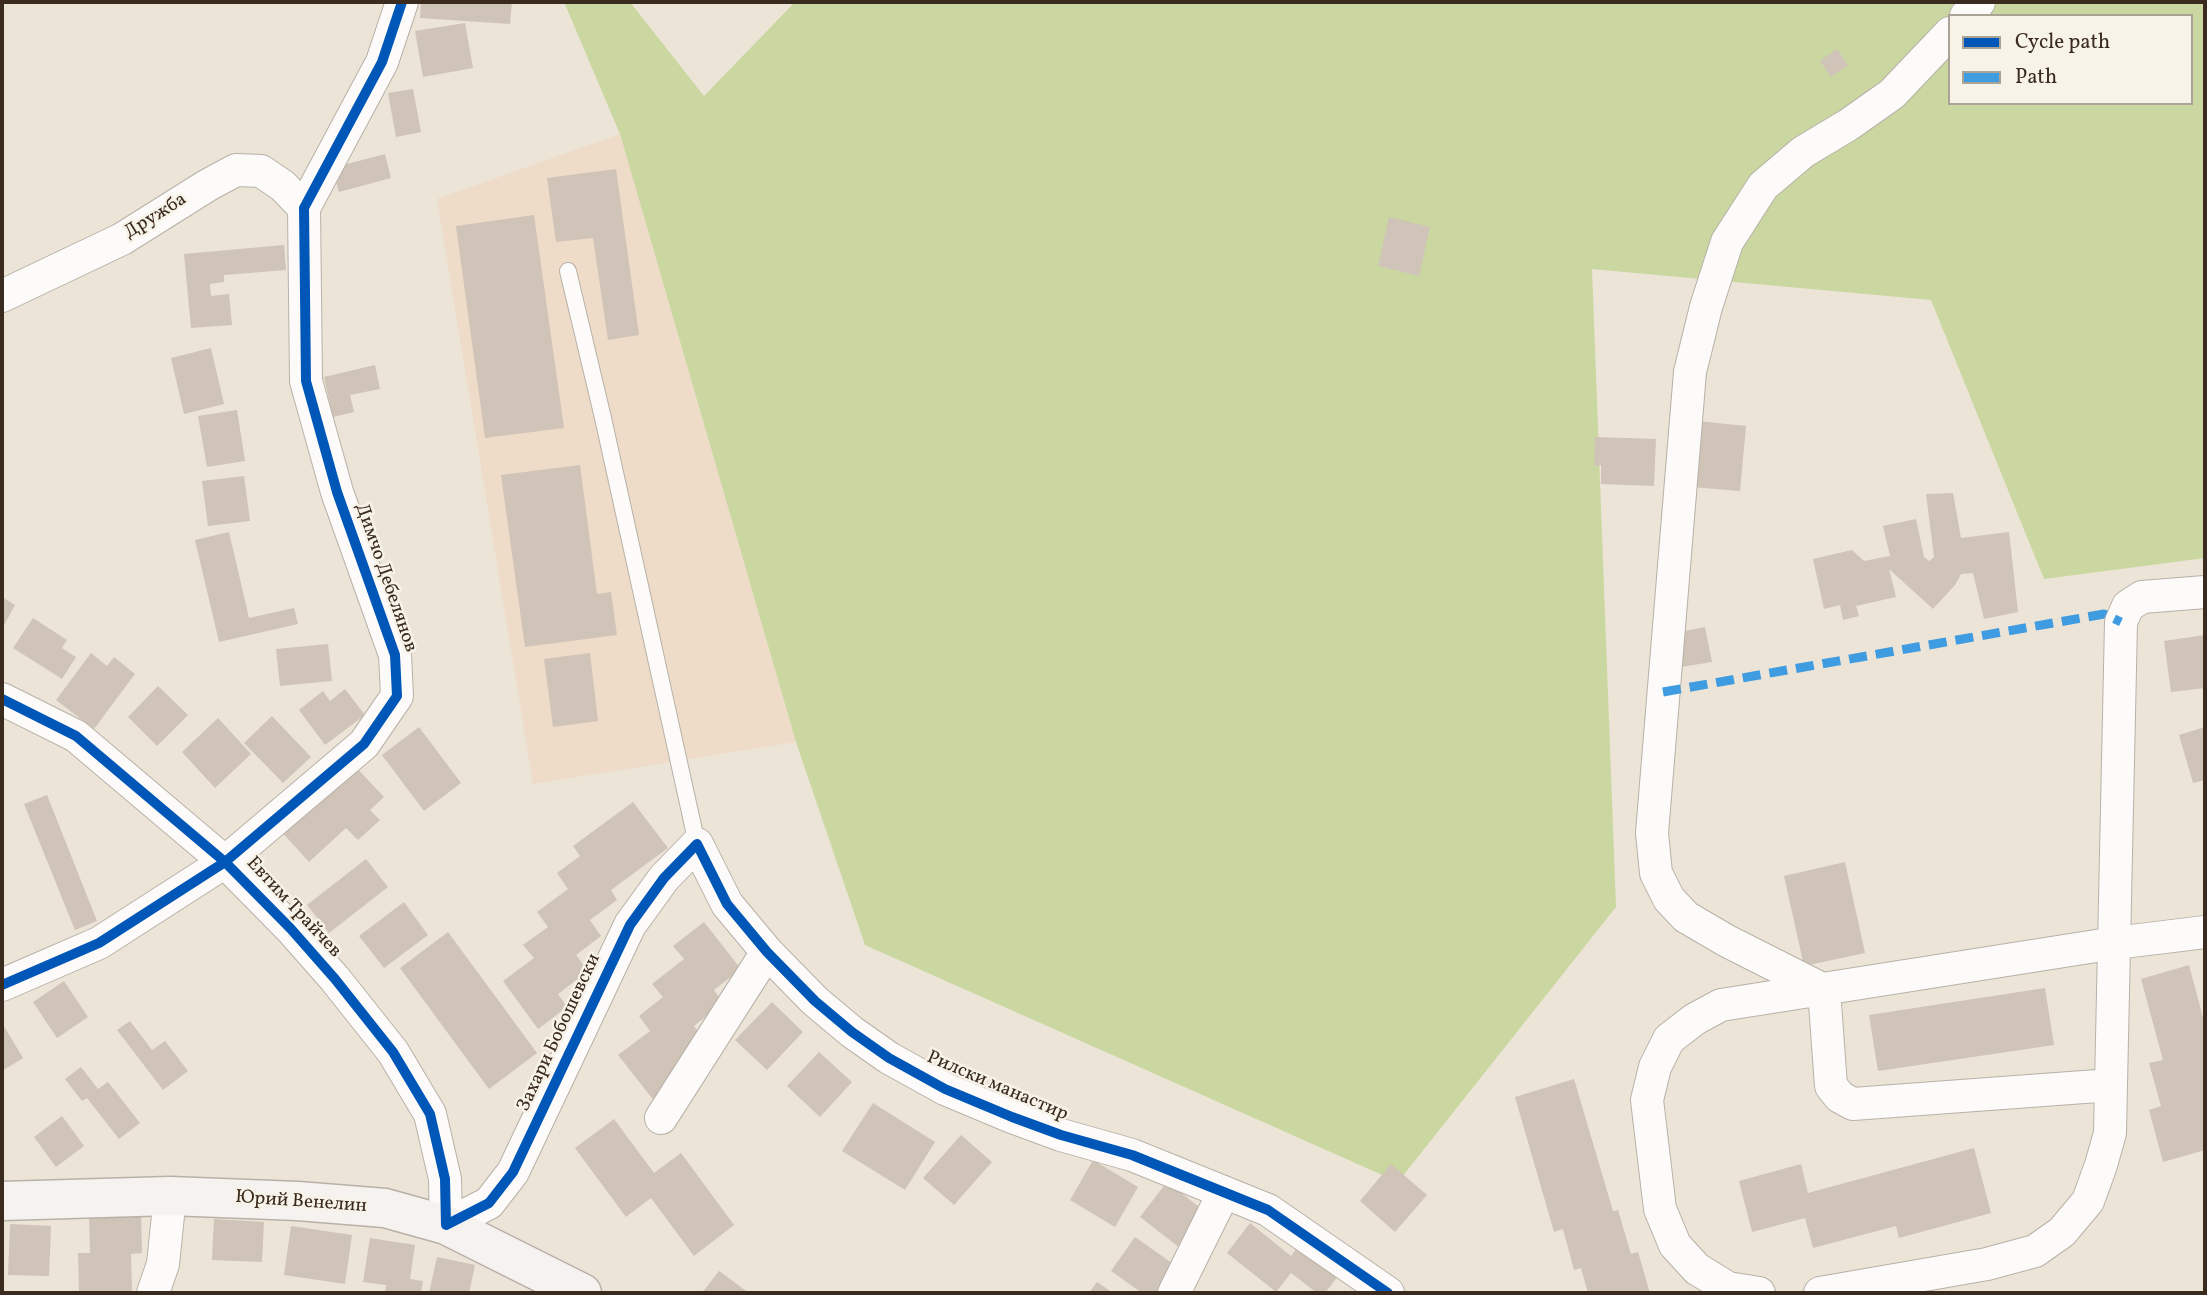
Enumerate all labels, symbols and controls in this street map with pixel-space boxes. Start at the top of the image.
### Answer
legend [1948,14,2193,105]
text: Cycle path [2015,28,2110,57]
text: Path [2015,63,2057,92]
street label: Дружба [121,189,191,245]
street label: Димчо Дебелянов [349,501,421,655]
street label: Евтим Трайчев [241,853,345,963]
street label: Захари Бобошевски [513,950,607,1116]
street label: Рилски манастир [923,1047,1071,1127]
street label: Юрий Венелин [234,1187,368,1219]

